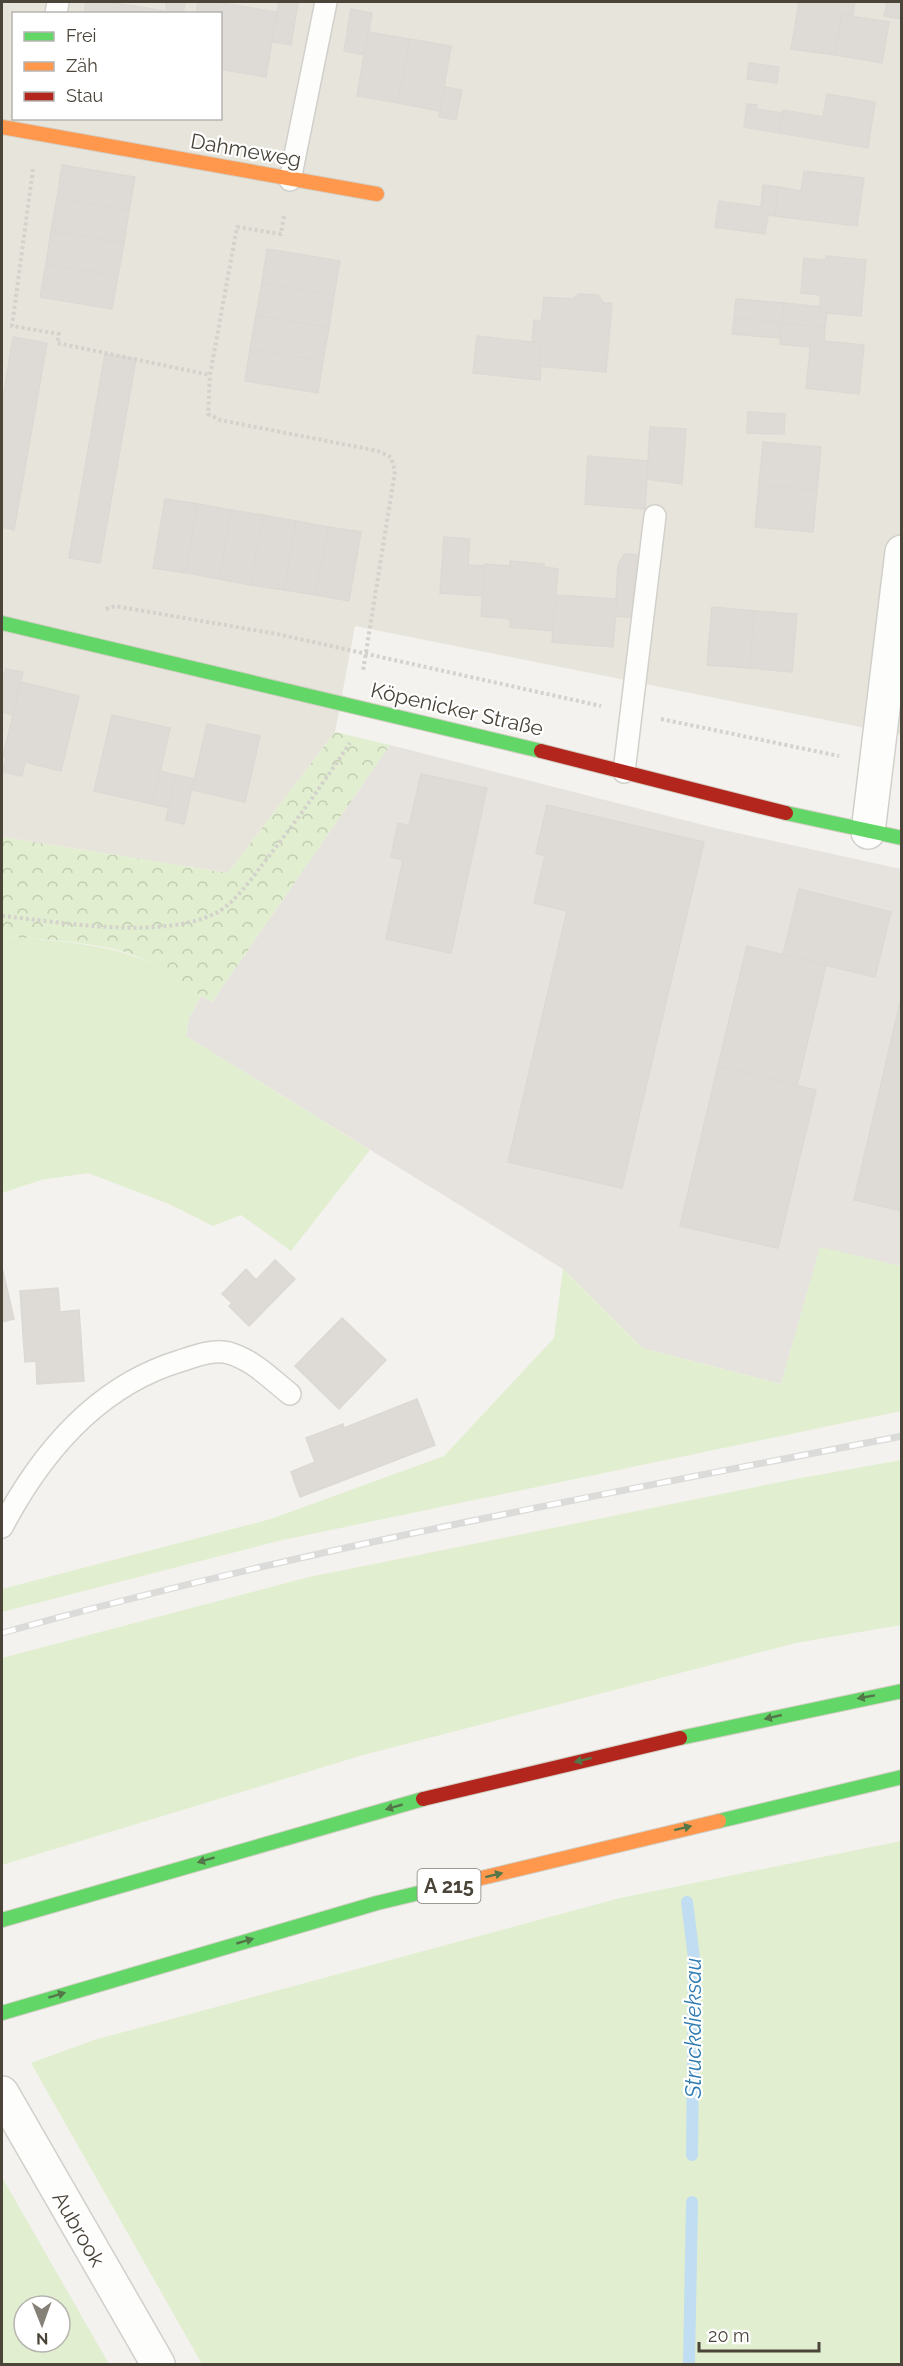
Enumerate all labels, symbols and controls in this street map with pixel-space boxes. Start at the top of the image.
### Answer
legend [12,12,222,120]
text: Frei [66,25,96,46]
text: Zäh [66,55,98,76]
text: Stau [66,85,103,106]
street label: Dahmeweg [189,128,303,172]
street label: Köpenicker Straße [368,677,546,741]
one-way arrow [856,1693,875,1702]
one-way arrow [764,1712,782,1722]
one-way arrow [574,1756,592,1766]
one-way arrow [385,1803,403,1812]
one-way arrow [674,1823,692,1833]
one-way arrow [197,1856,215,1866]
road number: A 215 [418,1869,480,1903]
one-way arrow [485,1869,503,1879]
one-way arrow [236,1936,254,1945]
water label: Struckdieksau [680,1958,706,2099]
one-way arrow [48,1990,66,1999]
street label: Aubrook [48,2187,110,2271]
north arrow [12,2294,72,2354]
scale bar [699,2315,819,2353]
text: 20 m [708,2325,750,2346]
text: N [36,2329,49,2348]

